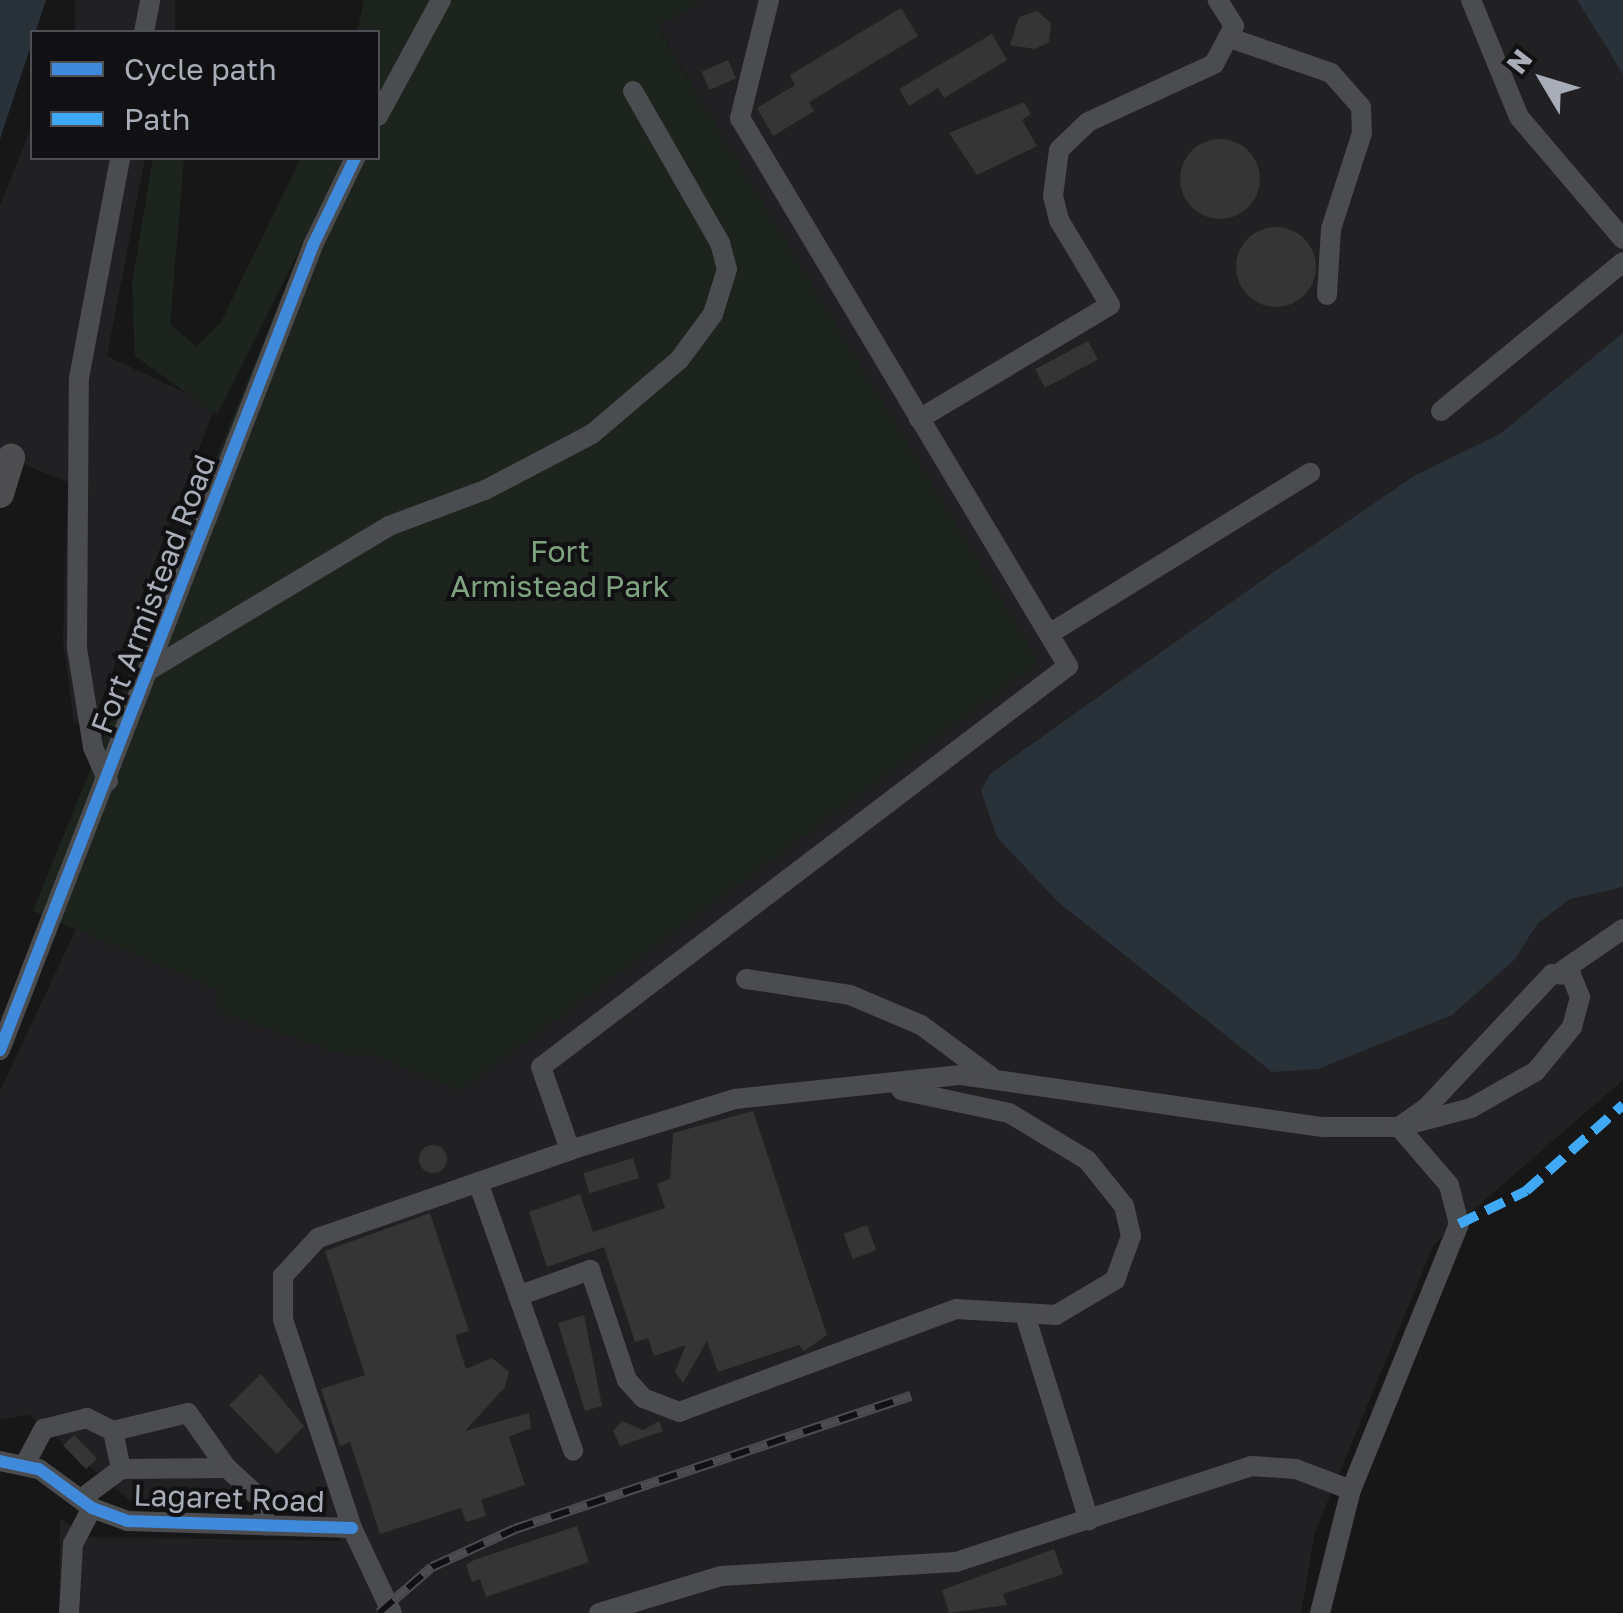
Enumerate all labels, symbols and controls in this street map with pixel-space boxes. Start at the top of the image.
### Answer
legend [30,30,380,160]
north arrow [1493,30,1593,130]
text: N [1499,43,1539,80]
text: Cycle path [124,51,277,87]
text: Path [124,101,190,137]
street label: Fort Armistead Road [83,450,223,738]
park label: Fort Armistead Park [450,533,670,604]
street label: Lagaret Road [133,1477,325,1519]

